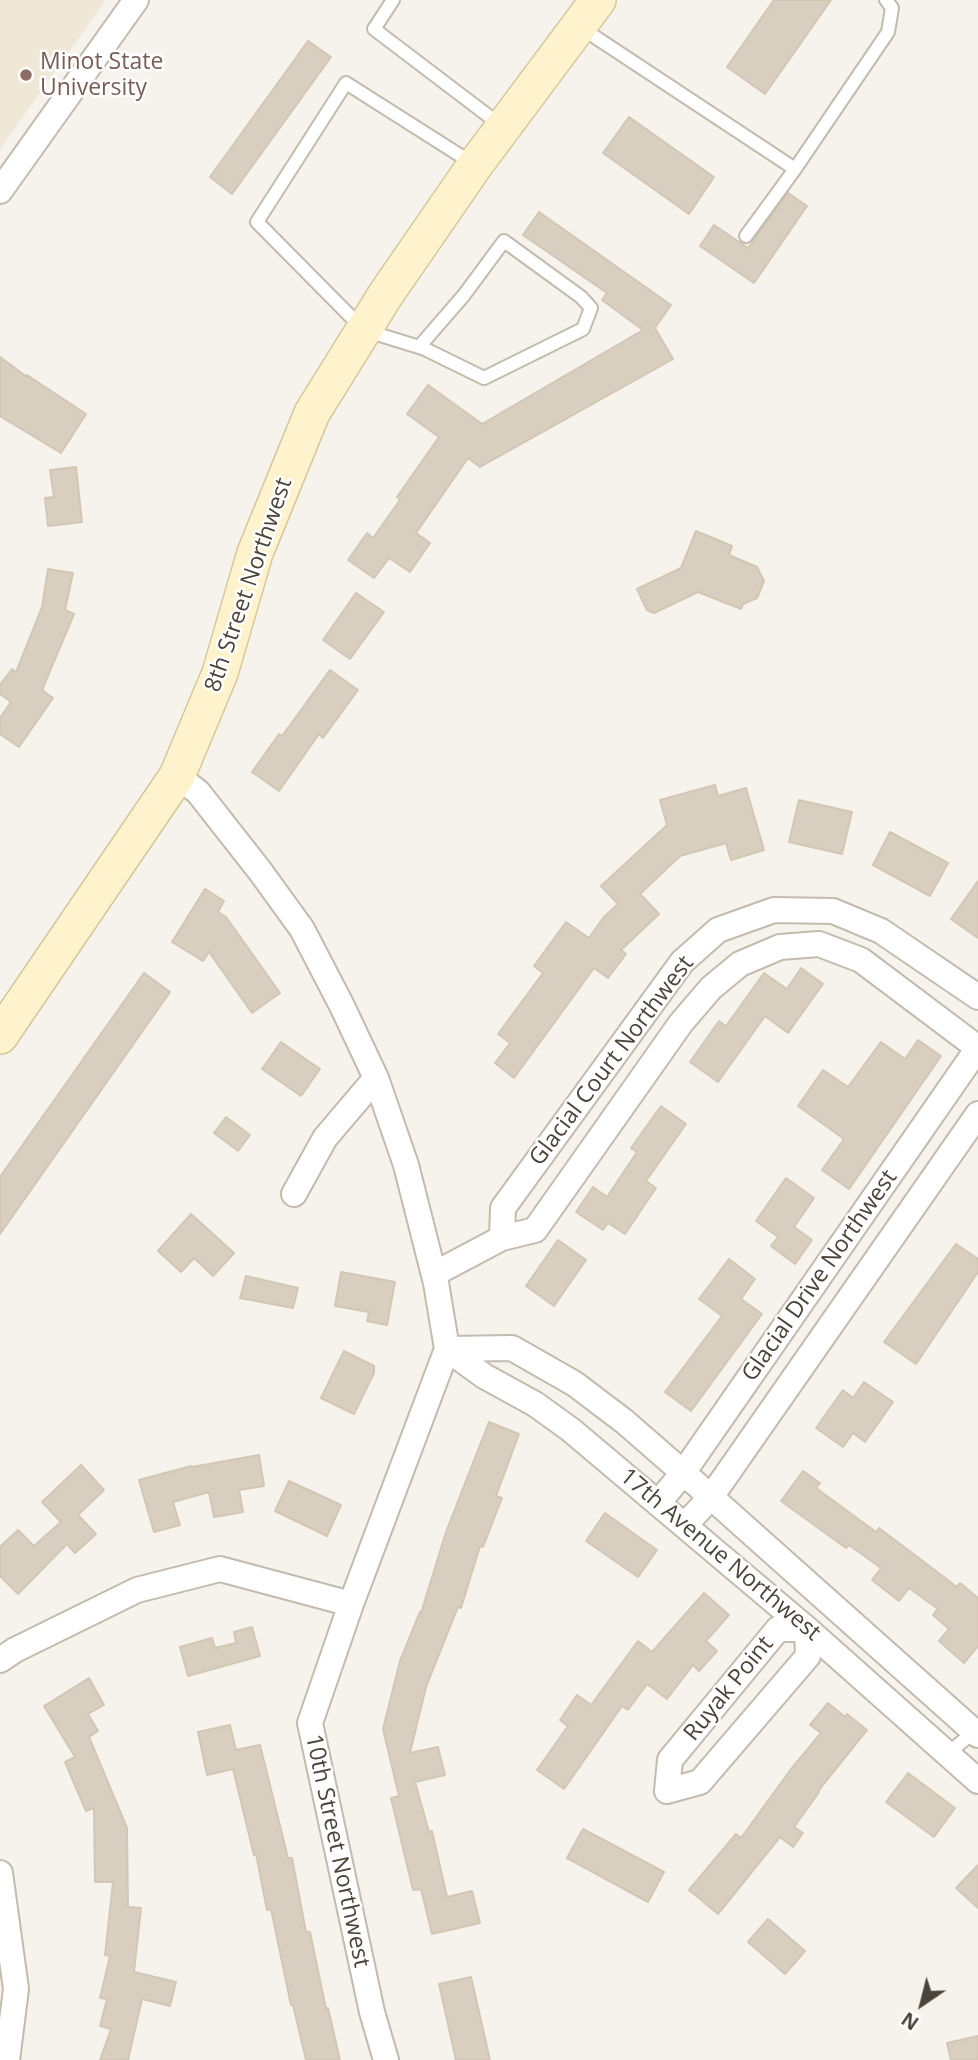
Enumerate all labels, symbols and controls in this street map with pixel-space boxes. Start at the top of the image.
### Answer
place label: Minot State University [40,48,163,102]
marker: Minot State University [18,67,34,83]
street label: 8th Street Northwest [199,474,299,696]
street label: Glacial Court Northwest [524,951,700,1171]
street label: Glacial Drive Northwest [737,1165,903,1387]
street label: 17th Avenue Northwest [614,1463,826,1647]
street label: Ruyak Point [678,1631,780,1747]
street label: 10th Street Northwest [299,1732,375,1970]
north arrow [887,1969,957,2039]
text: N [896,2006,924,2036]

